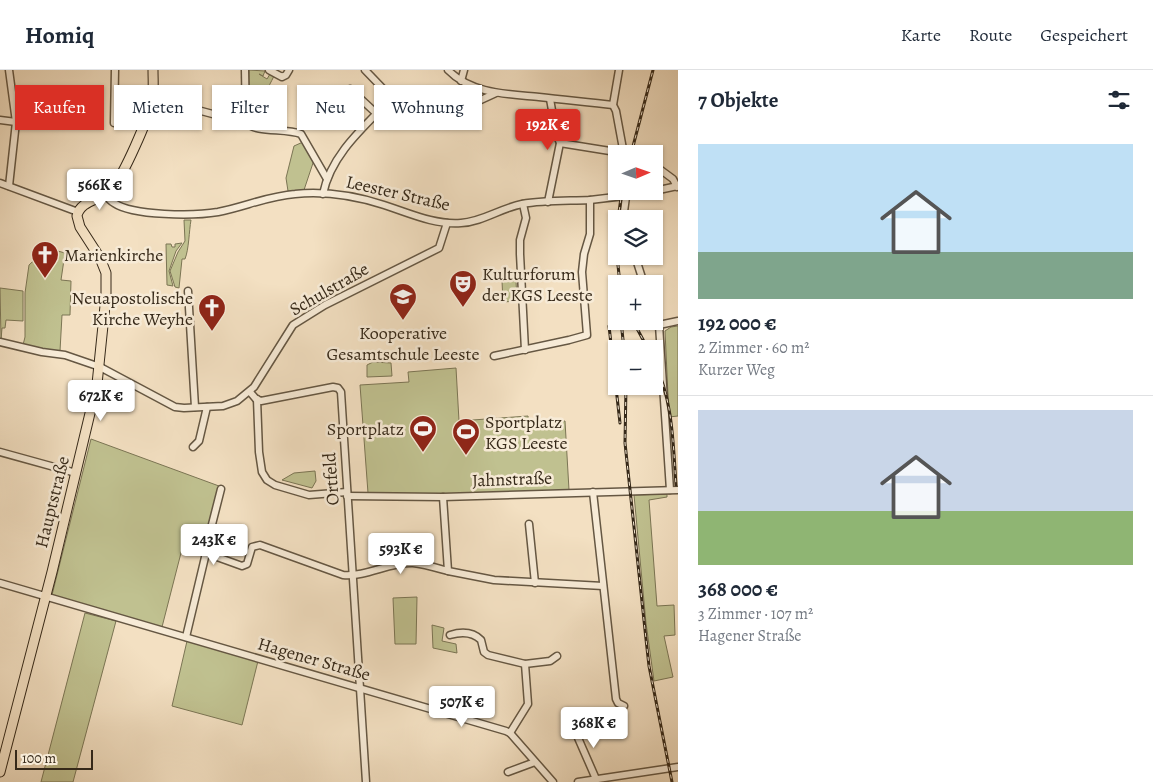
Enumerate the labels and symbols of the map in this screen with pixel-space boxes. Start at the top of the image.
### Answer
pin: 192K € [507,108,589,151]
north arrow [608,145,662,200]
pin: 566K € [59,168,141,211]
street label: Leester Straße [344,169,452,217]
church icon: Marienkirche [30,240,60,279]
place label: Marienkirche [64,243,163,267]
street label: Schulstraße [285,257,373,321]
place label: Kulturforum der KGS Leeste [482,262,593,307]
theatre icon: Kulturforum der KGS Leeste [448,269,478,308]
school or university icon: Kooperative Gesamtschule Leeste [388,282,418,321]
place label: Neuapostolische Kirche Weyhe [72,286,193,331]
church icon: Neuapostolische Kirche Weyhe [197,293,227,332]
place label: Kooperative Gesamtschule Leeste [327,321,479,366]
pin: 672K € [60,380,142,422]
place label: Sportplatz KGS Leeste [485,410,568,455]
sports icon: Sportplatz [408,414,438,453]
place label: Sportplatz [327,417,404,441]
sports icon: Sportplatz KGS Leeste [451,417,481,456]
street label: Ortfeld [317,451,345,506]
street label: Hauptstraße [29,454,75,550]
street label: Jahnstraße [472,466,552,492]
pin: 243K € [173,524,255,566]
pin: 593K € [360,532,442,575]
street label: Hagener Straße [255,631,373,687]
pin: 507K € [421,686,503,728]
pin: 368K € [553,706,635,749]
scale bar [15,747,92,770]

